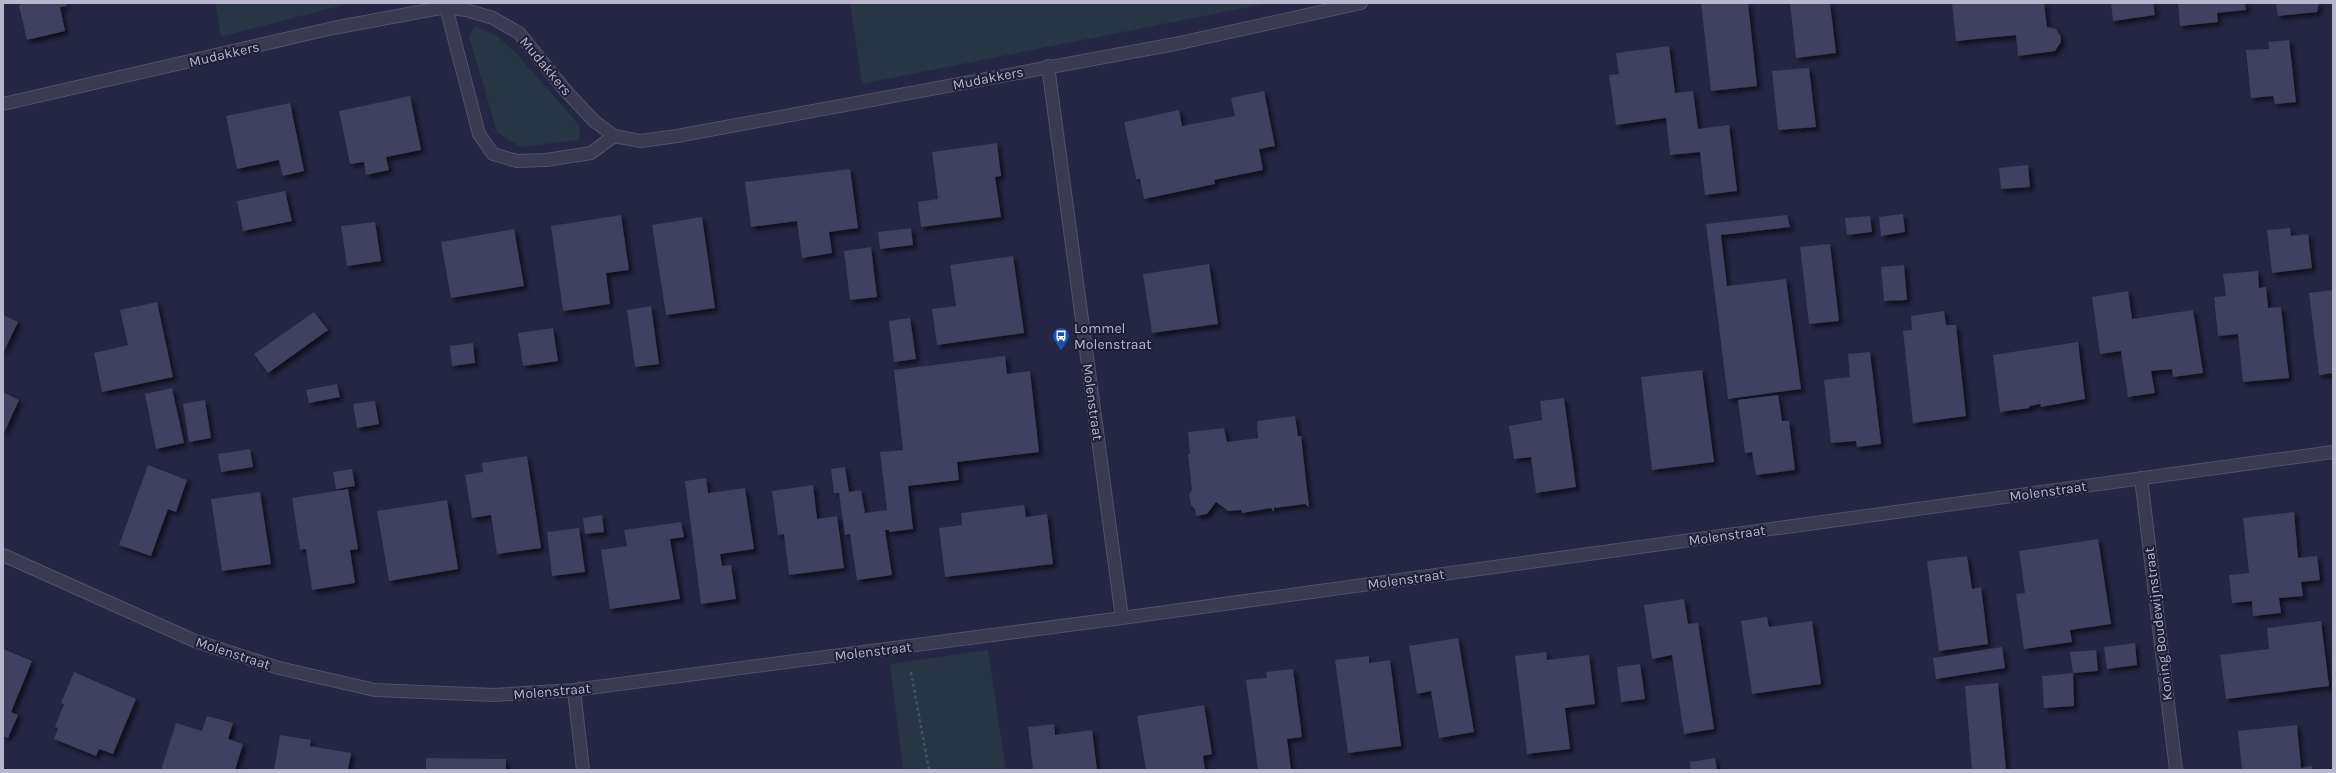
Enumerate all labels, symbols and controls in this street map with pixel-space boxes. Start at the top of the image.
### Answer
street label: Mudakkers [516,33,575,99]
street label: Mudakkers [187,38,261,71]
street label: Mudakkers [951,63,1025,94]
place label: Lommel Molenstraat [1074,320,1151,353]
bus stop icon: Lommel Molenstraat [1051,326,1071,351]
street label: Molenstraat [1079,363,1106,442]
street label: Molenstraat [2009,478,2088,505]
street label: Molenstraat [1688,522,1767,549]
street label: Koning Boudewijnstraat [2141,546,2176,702]
street label: Molenstraat [1367,566,1446,593]
street label: Molenstraat [193,633,272,674]
street label: Molenstraat [834,638,913,665]
street label: Molenstraat [513,680,591,703]

